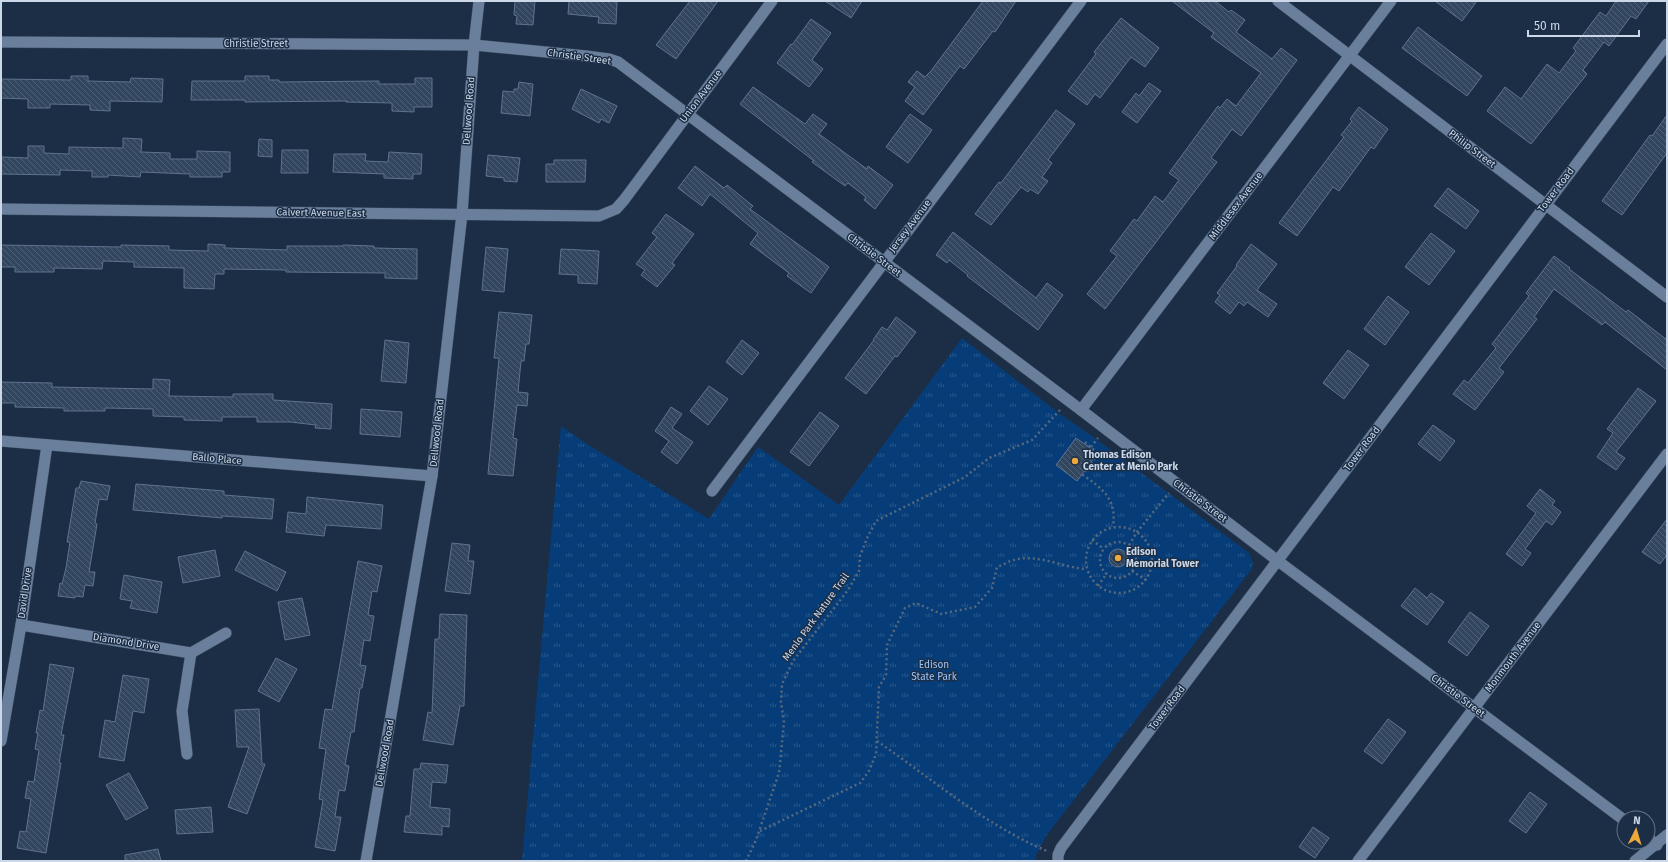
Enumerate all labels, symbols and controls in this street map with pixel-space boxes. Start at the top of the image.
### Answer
scale bar [1528,12,1639,38]
text: 50 m [1534,19,1560,33]
street label: Christie Street [224,38,289,50]
street label: Christie Street [546,47,612,67]
street label: Union Avenue [677,67,725,125]
street label: Dellwood Road [461,77,477,145]
street label: Philip Street [1446,127,1498,171]
street label: Tower Road [1535,165,1577,215]
street label: Middlesex Avenue [1207,170,1265,242]
street label: Jersey Avenue [886,197,934,255]
street label: Calvert Avenue East [276,206,366,220]
street label: Christie Street [845,231,904,279]
street label: Dellwood Road [427,398,447,468]
street label: Tower Road [1341,424,1383,474]
place label: Thomas Edison Center at Menlo Park [1083,449,1178,473]
street label: Ballo Place [192,451,242,467]
marker: Thomas Edison Center at Menlo Park [1070,456,1080,466]
street label: Christie Street [1171,477,1230,525]
place label: Edison Memorial Tower [1126,546,1200,570]
marker: Edison Memorial Tower [1113,553,1123,563]
street label: David Drive [15,567,35,619]
street label: Menlo Park Nature Trail [780,571,852,663]
street label: Monmouth Avenue [1483,619,1543,695]
street label: Diamond Drive [92,631,160,653]
park label: Edison State Park [911,659,958,683]
street label: Christie Street [1429,672,1488,720]
street label: Tower Road [1146,683,1188,733]
street label: Dellwood Road [373,718,397,788]
north arrow [1616,810,1656,850]
text: N [1633,814,1641,827]

